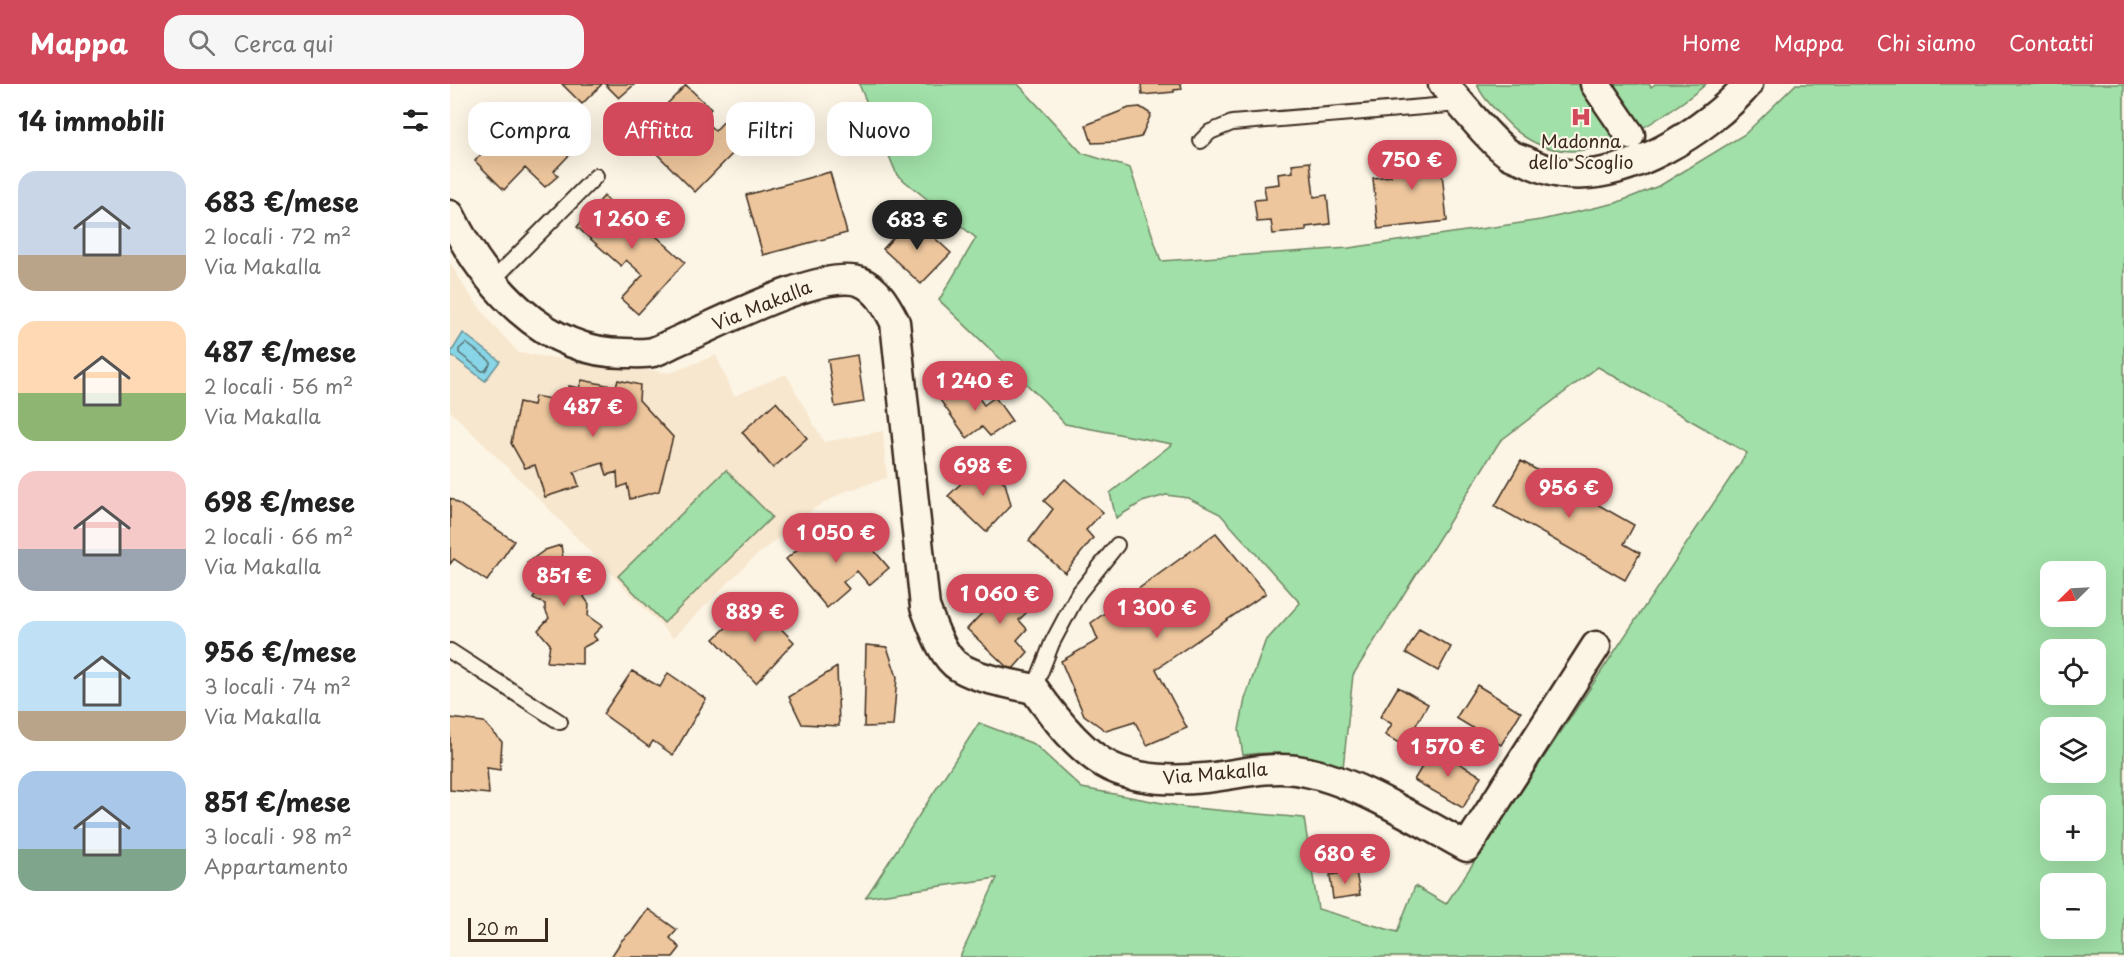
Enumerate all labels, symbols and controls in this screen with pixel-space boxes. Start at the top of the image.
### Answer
search box [164,15,584,69]
text: Mappa [30,21,128,64]
icon: search [185,26,218,59]
text: Cerca qui [233,26,334,59]
text: Home [1682,26,1741,58]
text: Mappa [1774,26,1844,58]
text: Chi siamo [1877,26,1976,58]
text: Contatti [2009,26,2094,58]
text: 14 immobili [18,101,165,140]
chip: Compra [468,102,591,156]
chip: Affitta [603,102,714,156]
chip: Filtri [726,102,815,156]
chip: Nuovo [827,102,932,156]
icon: filters [399,104,432,137]
hospital icon: Madonna dello Scoglio [1569,105,1593,129]
place label: Madonna dello Scoglio [1528,127,1634,175]
pin: 750 € [1370,140,1454,191]
text: 750 € [1382,144,1442,174]
text: 683 €/mese [204,182,359,221]
icon: home [66,195,138,267]
pin: 1 260 € [577,199,687,250]
pin: 683 € [875,200,959,251]
text: 1 260 € [593,203,671,233]
text: 683 € [886,204,948,234]
text: 2 locali · 72 m² [204,221,351,251]
text: Via Makalla [204,251,321,281]
street label: Via Makalla [708,272,816,337]
text: 487 €/mese [204,332,356,371]
icon: home [66,345,138,417]
pin: 1 240 € [920,361,1030,412]
text: 1 240 € [936,365,1014,395]
text: 2 locali · 56 m² [204,371,353,401]
pin: 487 € [551,387,635,438]
text: 487 € [563,391,623,421]
text: Via Makalla [204,401,321,431]
pin: 698 € [941,446,1025,497]
text: 698 € [954,450,1012,480]
pin: 956 € [1527,468,1611,519]
text: 956 € [1539,472,1599,502]
text: 698 €/mese [204,482,355,521]
icon: home [66,495,138,567]
pin: 1 050 € [781,513,891,564]
text: 1 050 € [797,517,875,547]
text: 2 locali · 66 m² [204,521,353,551]
text: Via Makalla [204,551,321,581]
pin: 851 € [522,556,606,607]
text: 851 € [536,560,592,590]
north arrow [2040,561,2106,627]
map controls [2040,561,2106,939]
pin: 1 060 € [945,574,1055,625]
text: 1 060 € [960,578,1040,608]
pin: 1 300 € [1102,588,1212,639]
pin: 889 € [713,592,797,643]
text: 1 300 € [1117,592,1197,622]
text: 889 € [726,596,784,626]
text: 956 €/mese [204,632,357,671]
button: locate [2040,639,2106,705]
icon: home [66,645,138,717]
text: 3 locali · 74 m² [204,671,351,701]
text: Via Makalla [204,701,321,731]
button: layers [2040,717,2106,783]
pin: 1 570 € [1393,727,1503,778]
text: 1 570 € [1411,731,1485,761]
street label: Via Makalla [1161,754,1269,791]
text: 851 €/mese [204,782,351,821]
icon: home [66,795,138,867]
button: + [2040,795,2106,861]
text: 3 locali · 98 m² [204,821,352,851]
pin: 680 € [1303,834,1387,885]
text: 680 € [1314,838,1376,868]
text: Appartamento [204,851,348,881]
button: − [2040,873,2106,939]
scale bar [468,915,548,942]
text: 20 m [477,916,518,940]

